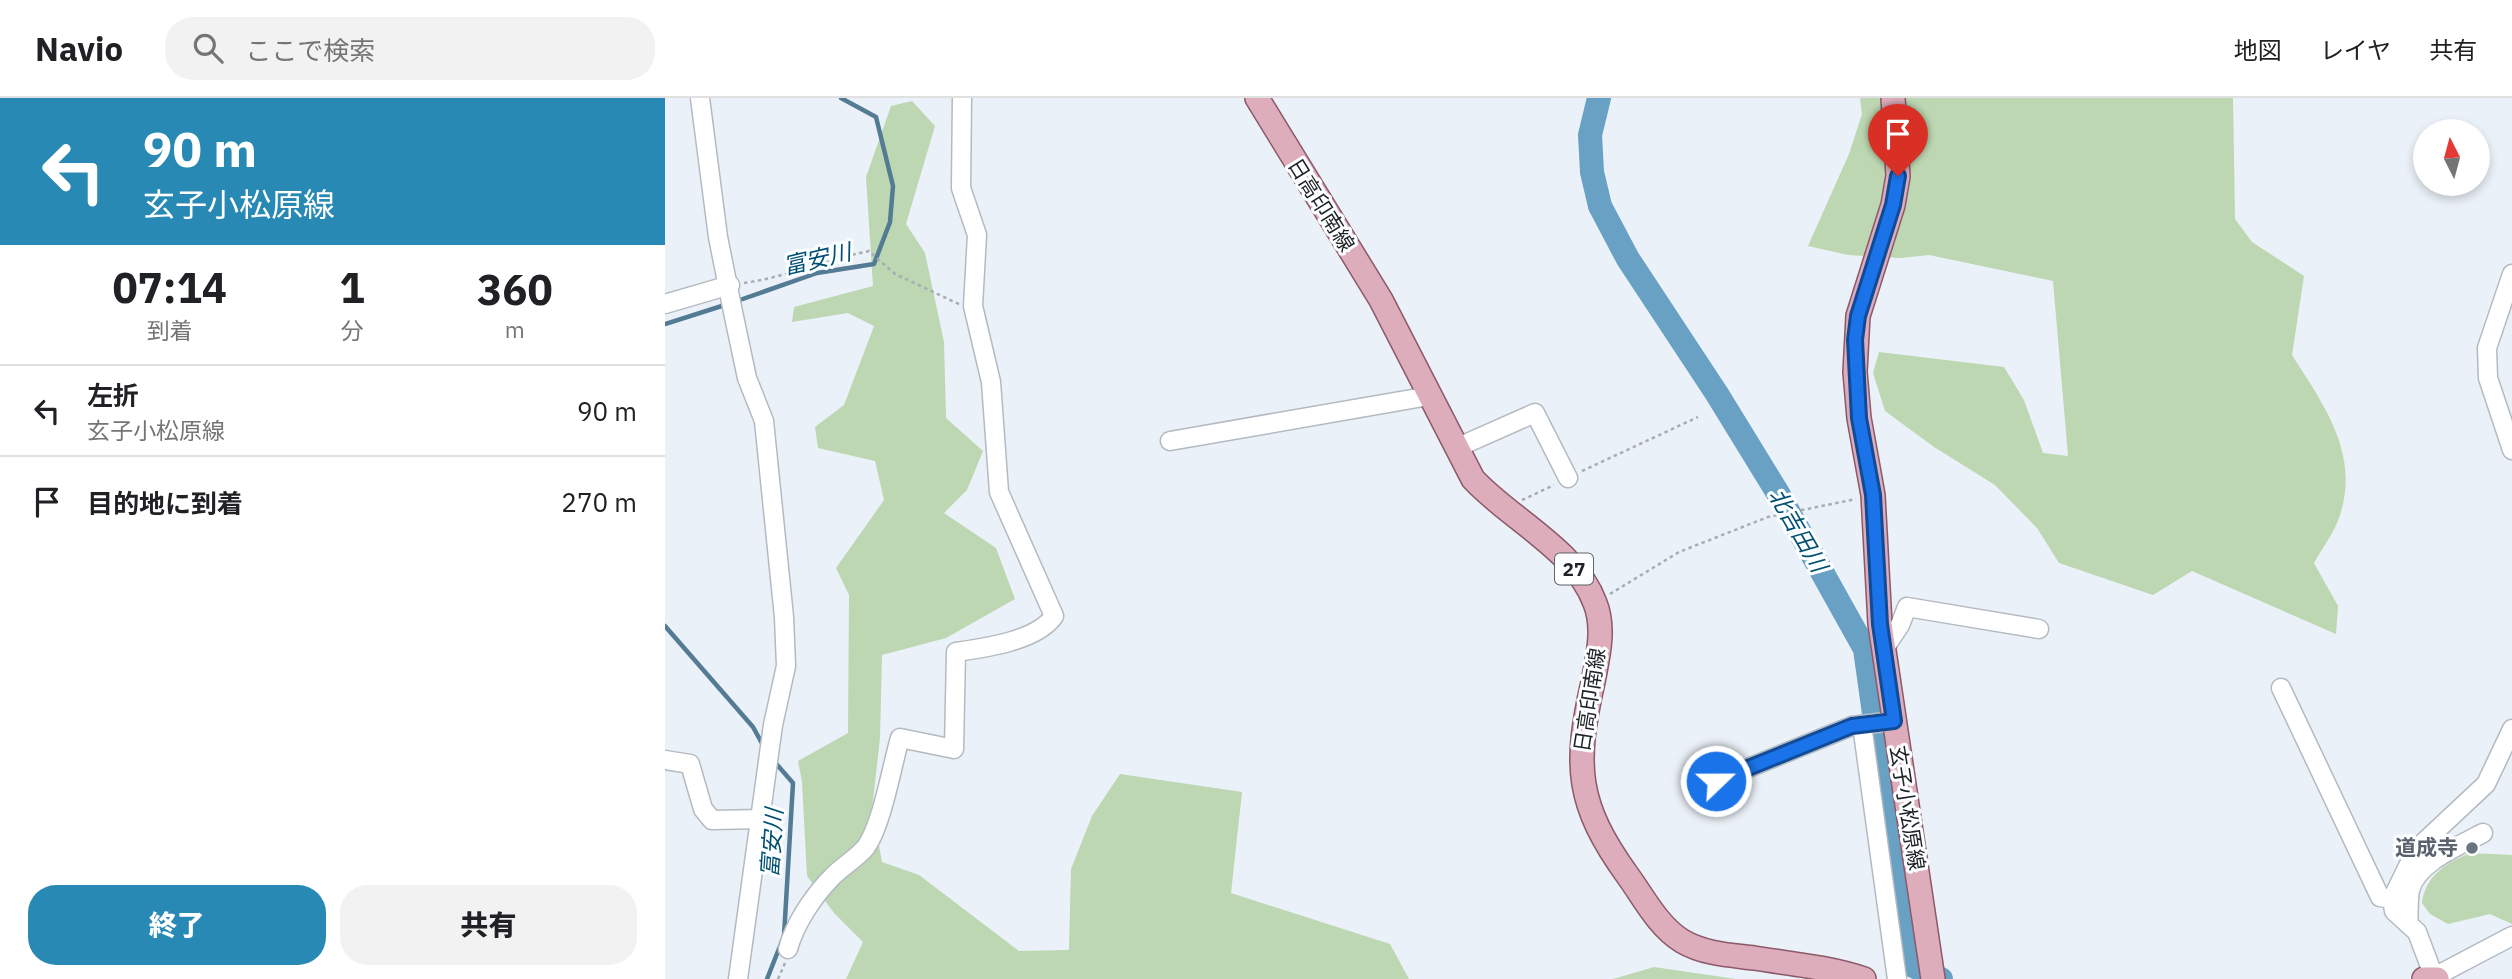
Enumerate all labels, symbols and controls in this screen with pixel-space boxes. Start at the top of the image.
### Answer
search box [165,17,655,80]
text: Navio [35,27,123,70]
icon: search [189,29,227,67]
text: ここで検索 [245,33,375,67]
text: 地図 [2234,34,2282,66]
text: レイヤ [2320,34,2391,66]
text: 共有 [2429,34,2477,66]
pin [1868,104,1928,176]
icon: arrive [1879,115,1917,153]
text: 90 m [143,117,257,180]
north arrow [2413,119,2490,196]
map controls [2413,119,2490,196]
icon: left [28,126,119,217]
street label: 日高印南線 [1282,153,1362,256]
text: 玄子小松原線 [143,183,335,225]
water label: 富安川 [780,235,857,280]
text: 07:14 [112,260,227,315]
text: 1 [339,260,365,315]
text: 360 [477,262,553,317]
text: m [505,314,525,344]
text: 到着 [147,315,193,345]
text: 分 [341,315,364,345]
text: 左折 [87,378,139,412]
icon: left [28,392,66,430]
text: 90 m [577,394,637,428]
text: 玄子小松原線 [87,415,225,445]
water label: 北吉田川 [1763,482,1836,579]
icon: arrive [28,483,66,521]
text: 270 m [561,485,637,519]
text: 目的地に到着 [87,486,243,520]
road number: 27 [1555,554,1593,584]
street label: 日高印南線 [1567,646,1611,754]
street label: 玄子小松原線 [1884,743,1932,872]
position arrow [1679,744,1753,818]
water label: 富安川 [754,804,789,878]
place label: 道成寺 [2395,833,2458,861]
marker: 道成寺 [2464,840,2480,856]
button: 終了 [28,885,326,965]
button: 共有 [340,885,637,965]

